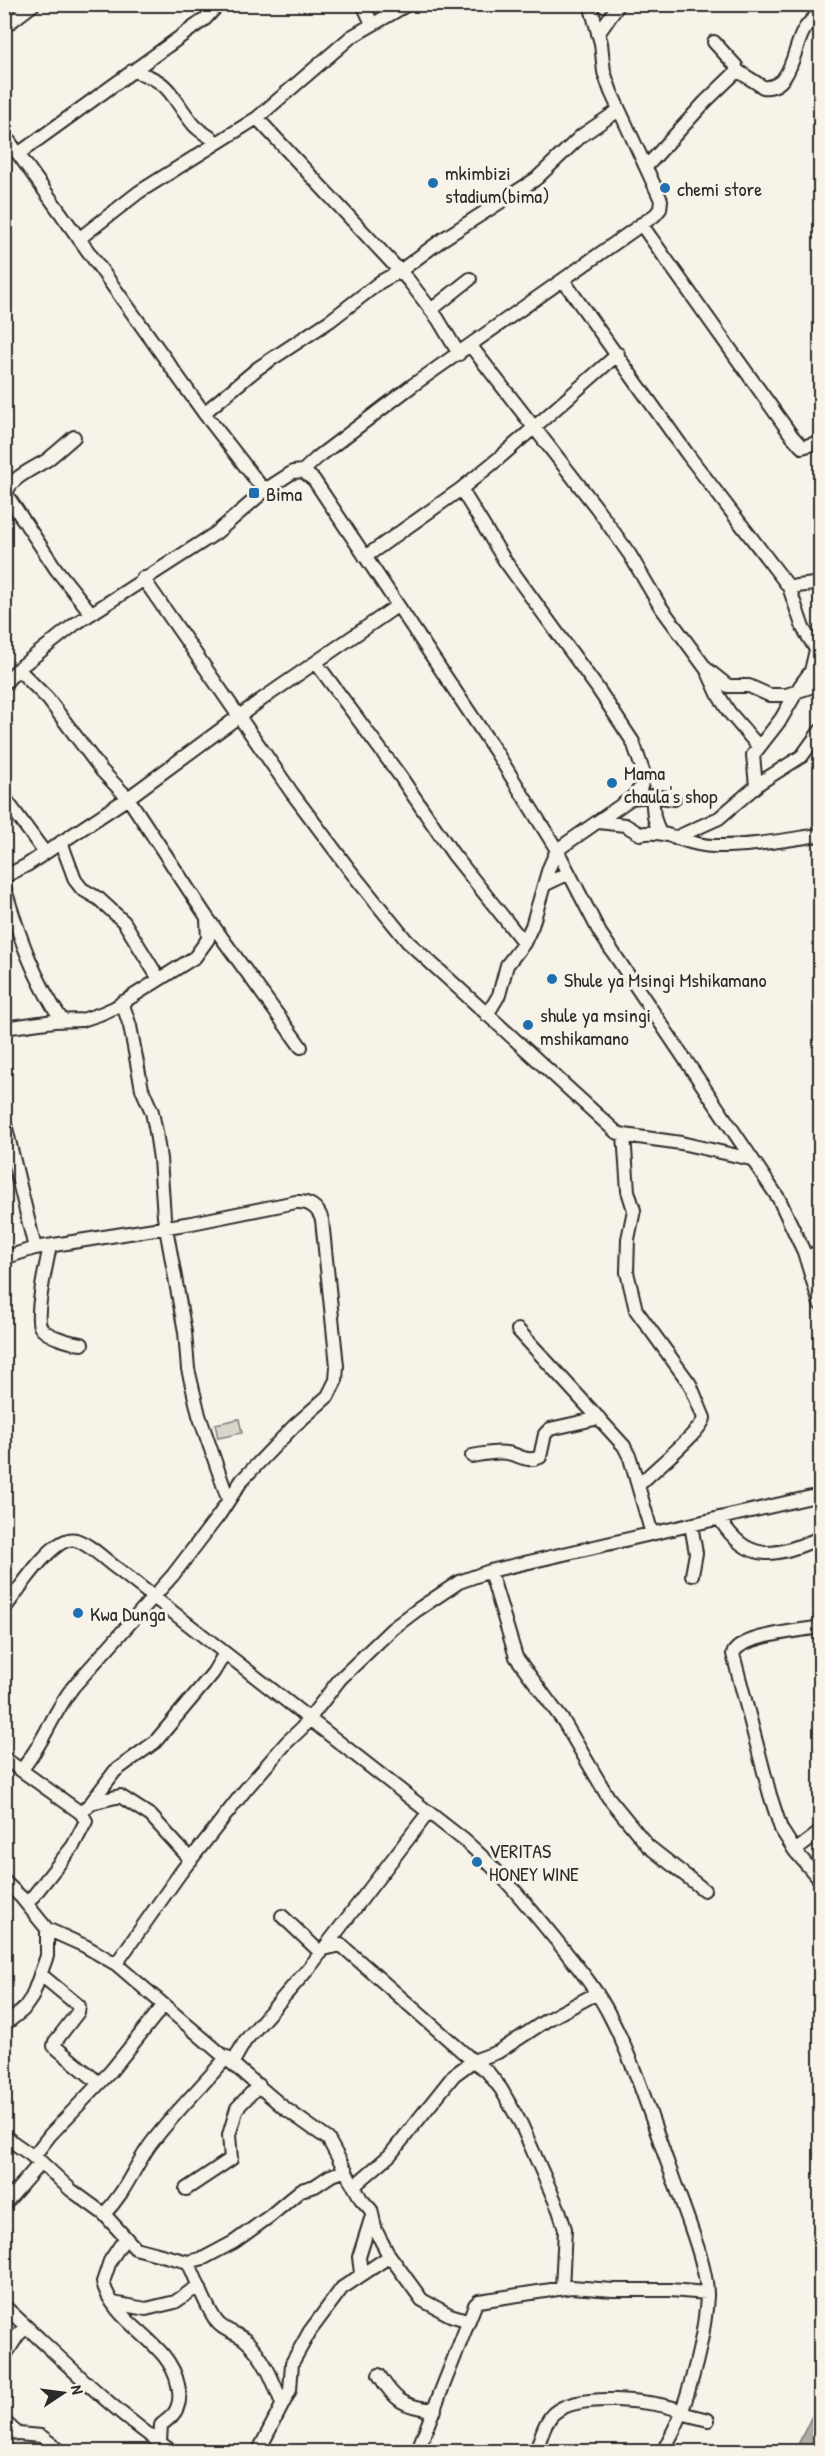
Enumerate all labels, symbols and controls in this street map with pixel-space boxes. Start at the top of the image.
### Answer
place label: mkimbizi stadium(bima) [445,159,549,209]
place label: chemi store [677,175,762,202]
marker: mkimbizi stadium(bima) [426,176,440,190]
marker: chemi store [658,181,672,195]
place label: Bima [266,480,302,507]
marker: Bima [247,486,261,500]
place label: Mama chaula's shop [624,759,718,809]
marker: Mama chaula's shop [605,776,619,790]
place label: Shule ya Msingi Mshikamano [564,966,767,993]
marker: Shule ya Msingi Mshikamano [545,972,559,986]
place label: shule ya msingi mshikamano [540,1001,651,1051]
marker: shule ya msingi mshikamano [521,1018,535,1032]
place label: Kwa Dunga [90,1600,166,1627]
marker: Kwa Dunga [71,1606,85,1620]
place label: VERITAS HONEY WINE [489,1837,579,1887]
marker: VERITAS HONEY WINE [470,1855,484,1869]
north arrow [33,2363,93,2423]
text: N [66,2383,89,2397]

